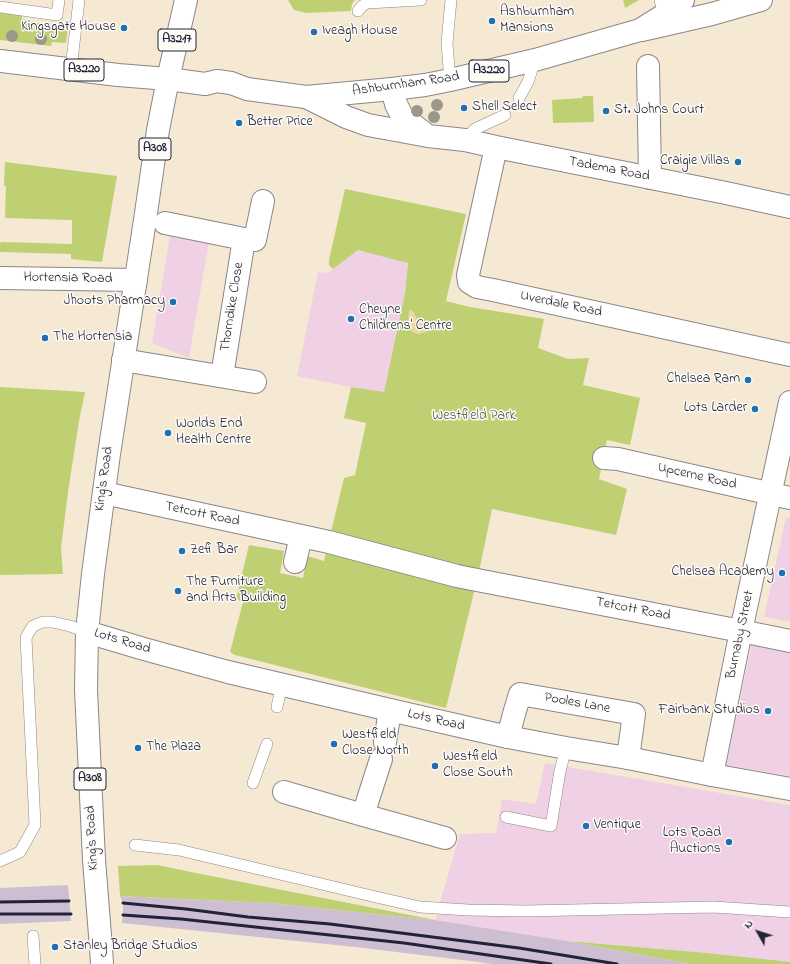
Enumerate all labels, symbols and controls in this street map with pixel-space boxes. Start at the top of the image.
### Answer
place label: Ashburnham Mansions [500,5,574,38]
marker: Ashburnham Mansions [487,16,497,26]
place label: Kingsgate House [21,20,116,36]
marker: Kingsgate House [119,23,129,33]
place label: Iveagh House [322,24,398,40]
marker: Iveagh House [309,27,319,37]
road number: A3217 [158,29,196,51]
road number: A3220 [64,59,104,81]
road number: A3220 [469,60,509,82]
street label: Ashburnham Road [351,69,461,101]
place label: Shell Select [472,100,537,116]
marker: Shell Select [459,103,469,113]
place label: St. Johns Court [614,103,704,119]
marker: St. Johns Court [601,106,611,116]
place label: Better Price [247,115,313,131]
marker: Better Price [234,118,244,128]
road number: A308 [139,138,171,160]
street label: Tadema Road [567,154,651,186]
place label: Craigie Villas [660,154,730,170]
marker: Craigie Villas [733,157,743,167]
street label: Thorndike Close [218,261,248,353]
street label: Hortensia Road [23,270,113,288]
street label: Uverdale Road [519,288,603,322]
place label: Jhoots Pharmacy [63,294,165,310]
marker: Jhoots Pharmacy [168,297,178,307]
place label: Cheyne Childrens' Centre [359,303,452,336]
marker: Cheyne Childrens' Centre [346,314,356,324]
place label: The Hortensia [53,330,132,346]
marker: The Hortensia [40,333,50,343]
place label: Chelsea Ram [666,372,740,388]
marker: Chelsea Ram [743,375,753,385]
place label: Lots Larder [684,401,747,417]
marker: Lots Larder [750,404,760,414]
park label: Westfield Park [432,409,516,425]
place label: Worlds End Health Centre [176,417,251,450]
marker: Worlds End Health Centre [163,428,173,438]
street label: King's Road [92,446,118,512]
street label: Upcerne Road [656,460,738,494]
street label: Tetcott Road [163,499,241,531]
place label: Zefi Bar [190,543,238,559]
marker: Zefi Bar [177,546,187,556]
place label: Chelsea Academy [671,565,774,581]
marker: Chelsea Academy [777,568,787,578]
place label: The Furniture and Arts Building [186,575,286,608]
marker: The Furniture and Arts Building [173,586,183,596]
street label: Burnaby Street [723,589,759,681]
street label: Tetcott Road [594,595,672,625]
street label: Lots Road [92,625,152,659]
street label: Pooles Lane [543,690,611,718]
place label: Fairbank Studios [659,703,760,719]
street label: Lots Road [406,706,466,736]
marker: Fairbank Studios [763,706,773,716]
place label: Westfield Close North [342,728,409,760]
marker: Westfield Close North [329,739,339,749]
place label: The Plaza [146,740,201,756]
marker: The Plaza [133,743,143,753]
place label: Westfield Close South [443,750,513,782]
marker: Westfield Close South [430,761,440,771]
road number: A308 [74,768,106,790]
street label: King's Road [83,805,103,871]
place label: Ventique [594,818,641,834]
marker: Ventique [581,821,591,831]
place label: Lots Road Auctions [663,826,721,858]
marker: Lots Road Auctions [724,837,734,847]
north arrow [738,912,778,952]
text: N [740,917,757,932]
place label: Stanley Bridge Studios [63,939,198,955]
marker: Stanley Bridge Studios [50,942,60,952]

